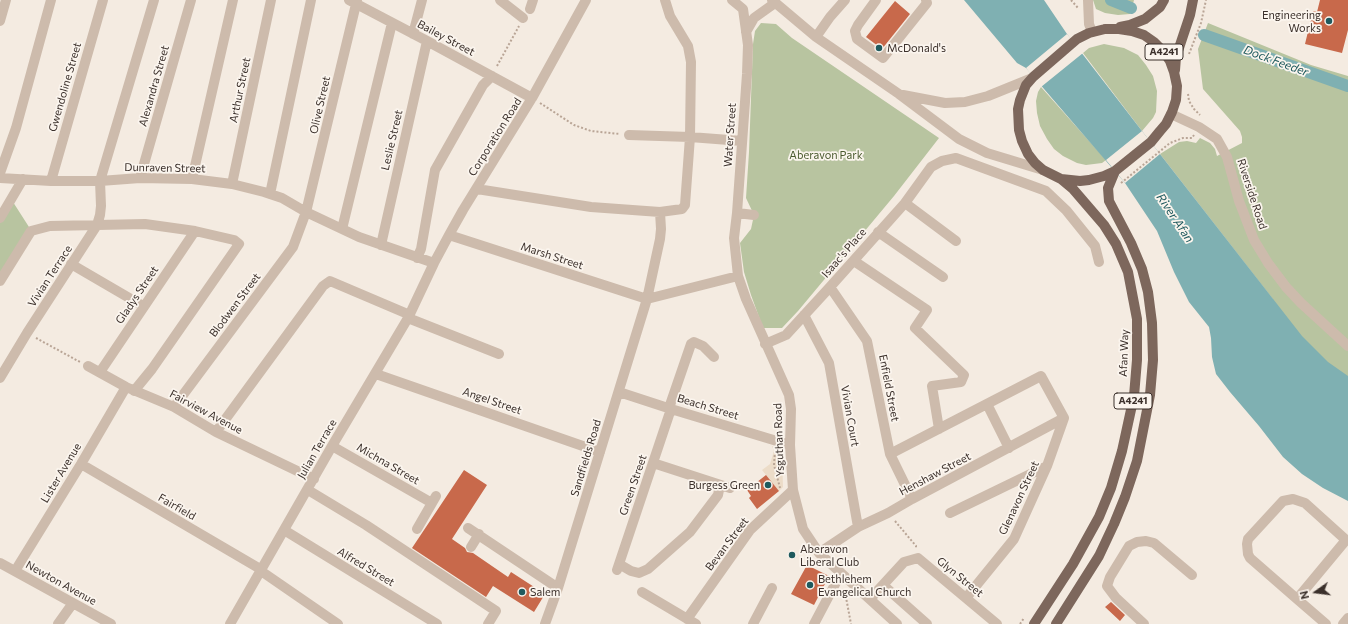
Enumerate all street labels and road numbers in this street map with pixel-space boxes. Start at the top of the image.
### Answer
street label: Bailey Street [415,17,477,59]
street label: Gwendoline Street [46,41,84,133]
street label: Alexandra Street [136,44,172,128]
road number: A4241 [1145,44,1183,60]
street label: Arthur Street [227,56,253,124]
street label: Olive Street [307,75,333,135]
street label: Corporation Road [466,95,524,179]
street label: Water Street [721,103,739,167]
street label: Leslie Street [379,108,405,172]
street label: Riverside Road [1234,157,1270,231]
street label: Dunraven Street [124,161,206,175]
street label: Isaac's Place [819,226,869,280]
street label: Marsh Street [519,240,585,272]
street label: Vivian Terrace [25,243,75,309]
street label: Gladys Street [113,264,161,326]
street label: Blodwen Street [207,270,263,340]
street label: Afan Way [1117,329,1131,377]
street label: Enfield Street [876,353,902,423]
street label: Vivian Court [838,384,862,448]
street label: Angel Street [461,385,523,417]
street label: Fairview Avenue [167,387,245,437]
street label: Beach Street [676,391,740,423]
road number: A4241 [1114,393,1152,409]
street label: Ysguthan Road [771,403,787,477]
street label: Julian Terrace [295,417,339,481]
street label: Sandfields Road [568,418,604,498]
street label: Lister Avenue [38,441,84,505]
street label: Michna Street [354,441,422,487]
street label: Henshaw Street [897,450,973,498]
street label: Green Street [616,453,650,517]
street label: Glenavon Street [996,459,1042,537]
street label: Fairfield [156,491,198,523]
street label: Bevan Street [703,515,751,573]
street label: Alfred Street [335,545,397,589]
street label: Glyn Street [934,554,986,600]
street label: Newton Avenue [23,558,99,608]

